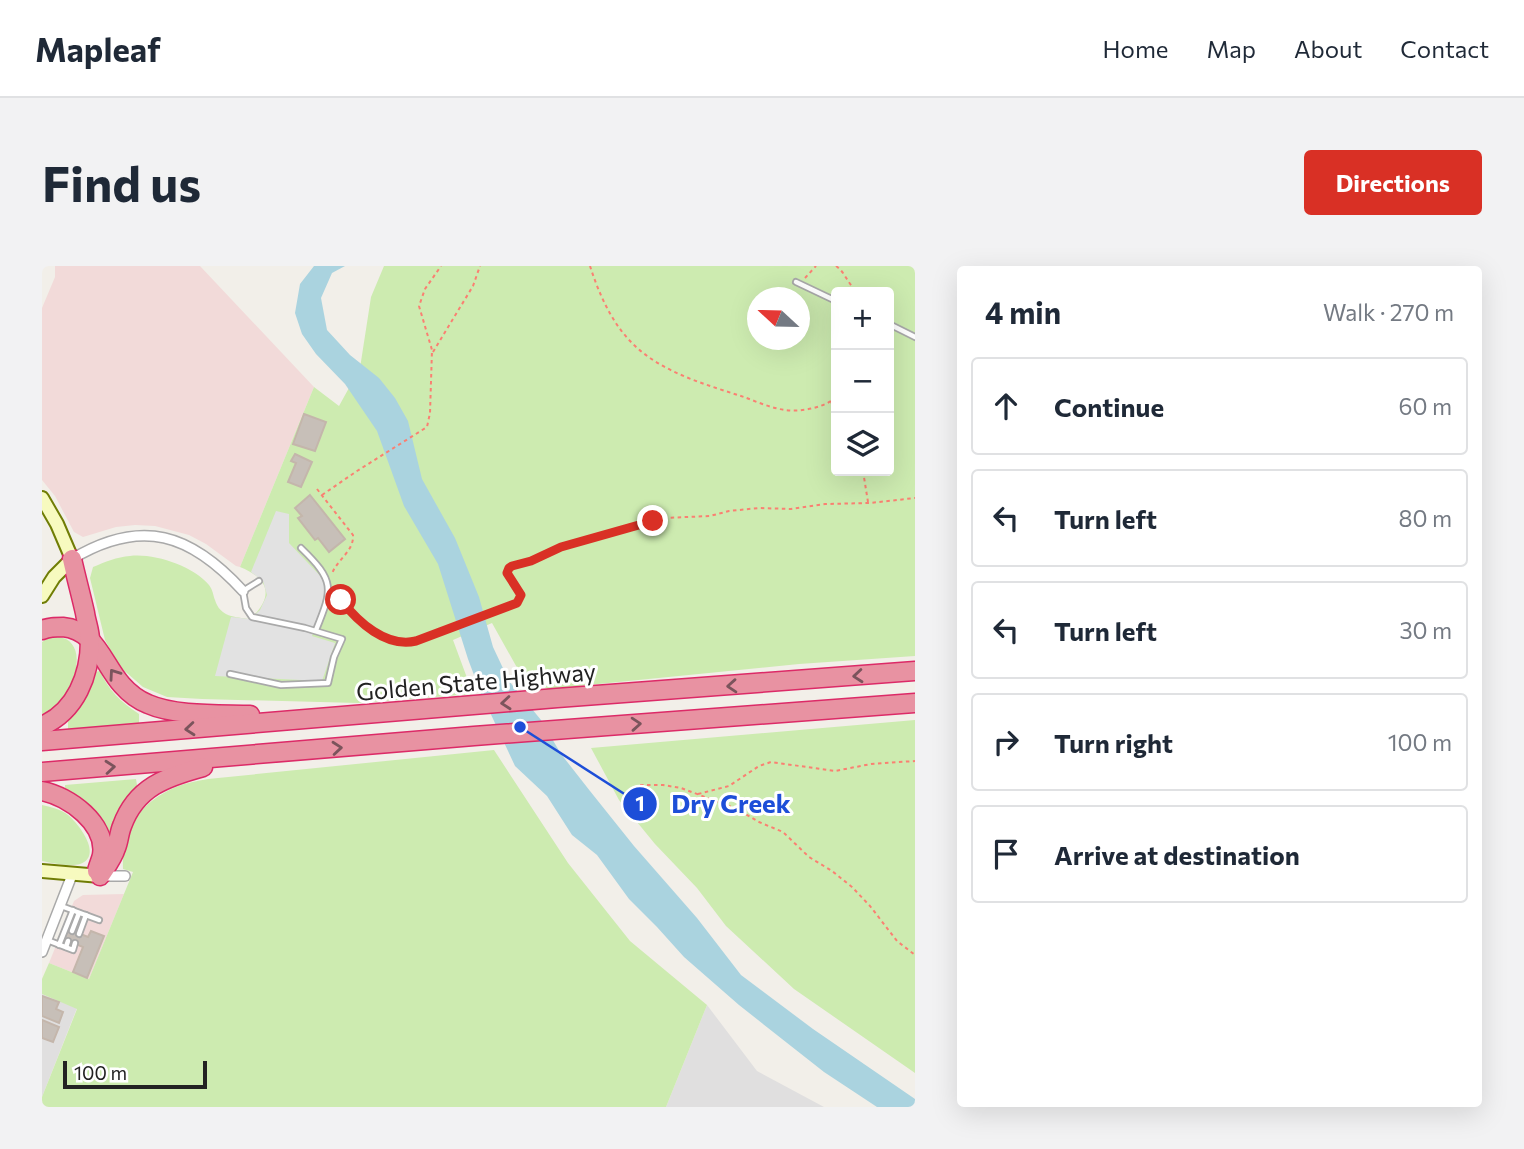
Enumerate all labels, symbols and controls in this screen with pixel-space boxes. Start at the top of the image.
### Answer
text: Mapleaf [35,28,161,69]
text: Home [1103,34,1169,63]
text: Map [1207,34,1256,63]
text: About [1294,34,1362,63]
text: Contact [1400,34,1489,63]
button: Directions [1304,150,1482,215]
text: Find us [42,152,201,212]
north arrow [747,287,810,350]
map controls [831,287,894,476]
button: + [831,287,894,350]
text: 4 min [985,293,1061,330]
text: Walk · 270 m [1323,298,1454,326]
button: − [831,350,894,413]
icon: ahead [987,387,1025,425]
text: Continue [1054,391,1164,422]
text: 60 m [1399,392,1452,420]
button: layers [831,413,894,476]
icon: left [987,499,1025,537]
text: Turn left [1054,503,1157,534]
text: 80 m [1399,504,1452,532]
route end [637,505,668,536]
route start [325,584,356,615]
icon: left [987,611,1025,649]
text: Turn left [1054,615,1157,646]
text: 30 m [1399,616,1452,644]
street label: Golden State Highway [355,656,597,706]
one-way arrow [852,668,863,683]
one-way arrow [110,669,122,682]
one-way arrow [726,678,737,693]
one-way arrow [500,695,511,710]
one-way arrow [631,717,642,732]
one-way arrow [185,721,196,736]
icon: right [987,723,1025,761]
text: Turn right [1054,727,1173,758]
text: 100 m [1388,728,1452,756]
one-way arrow [332,741,343,756]
one-way arrow [105,760,116,775]
callout: Dry Creek [622,781,805,828]
text: Dry Creek [671,787,791,818]
text: 1 [635,790,645,815]
icon: arrive [987,835,1025,873]
text: Arrive at destination [1054,839,1300,870]
scale bar [63,1058,206,1090]
text: 100 m [74,1061,127,1084]

